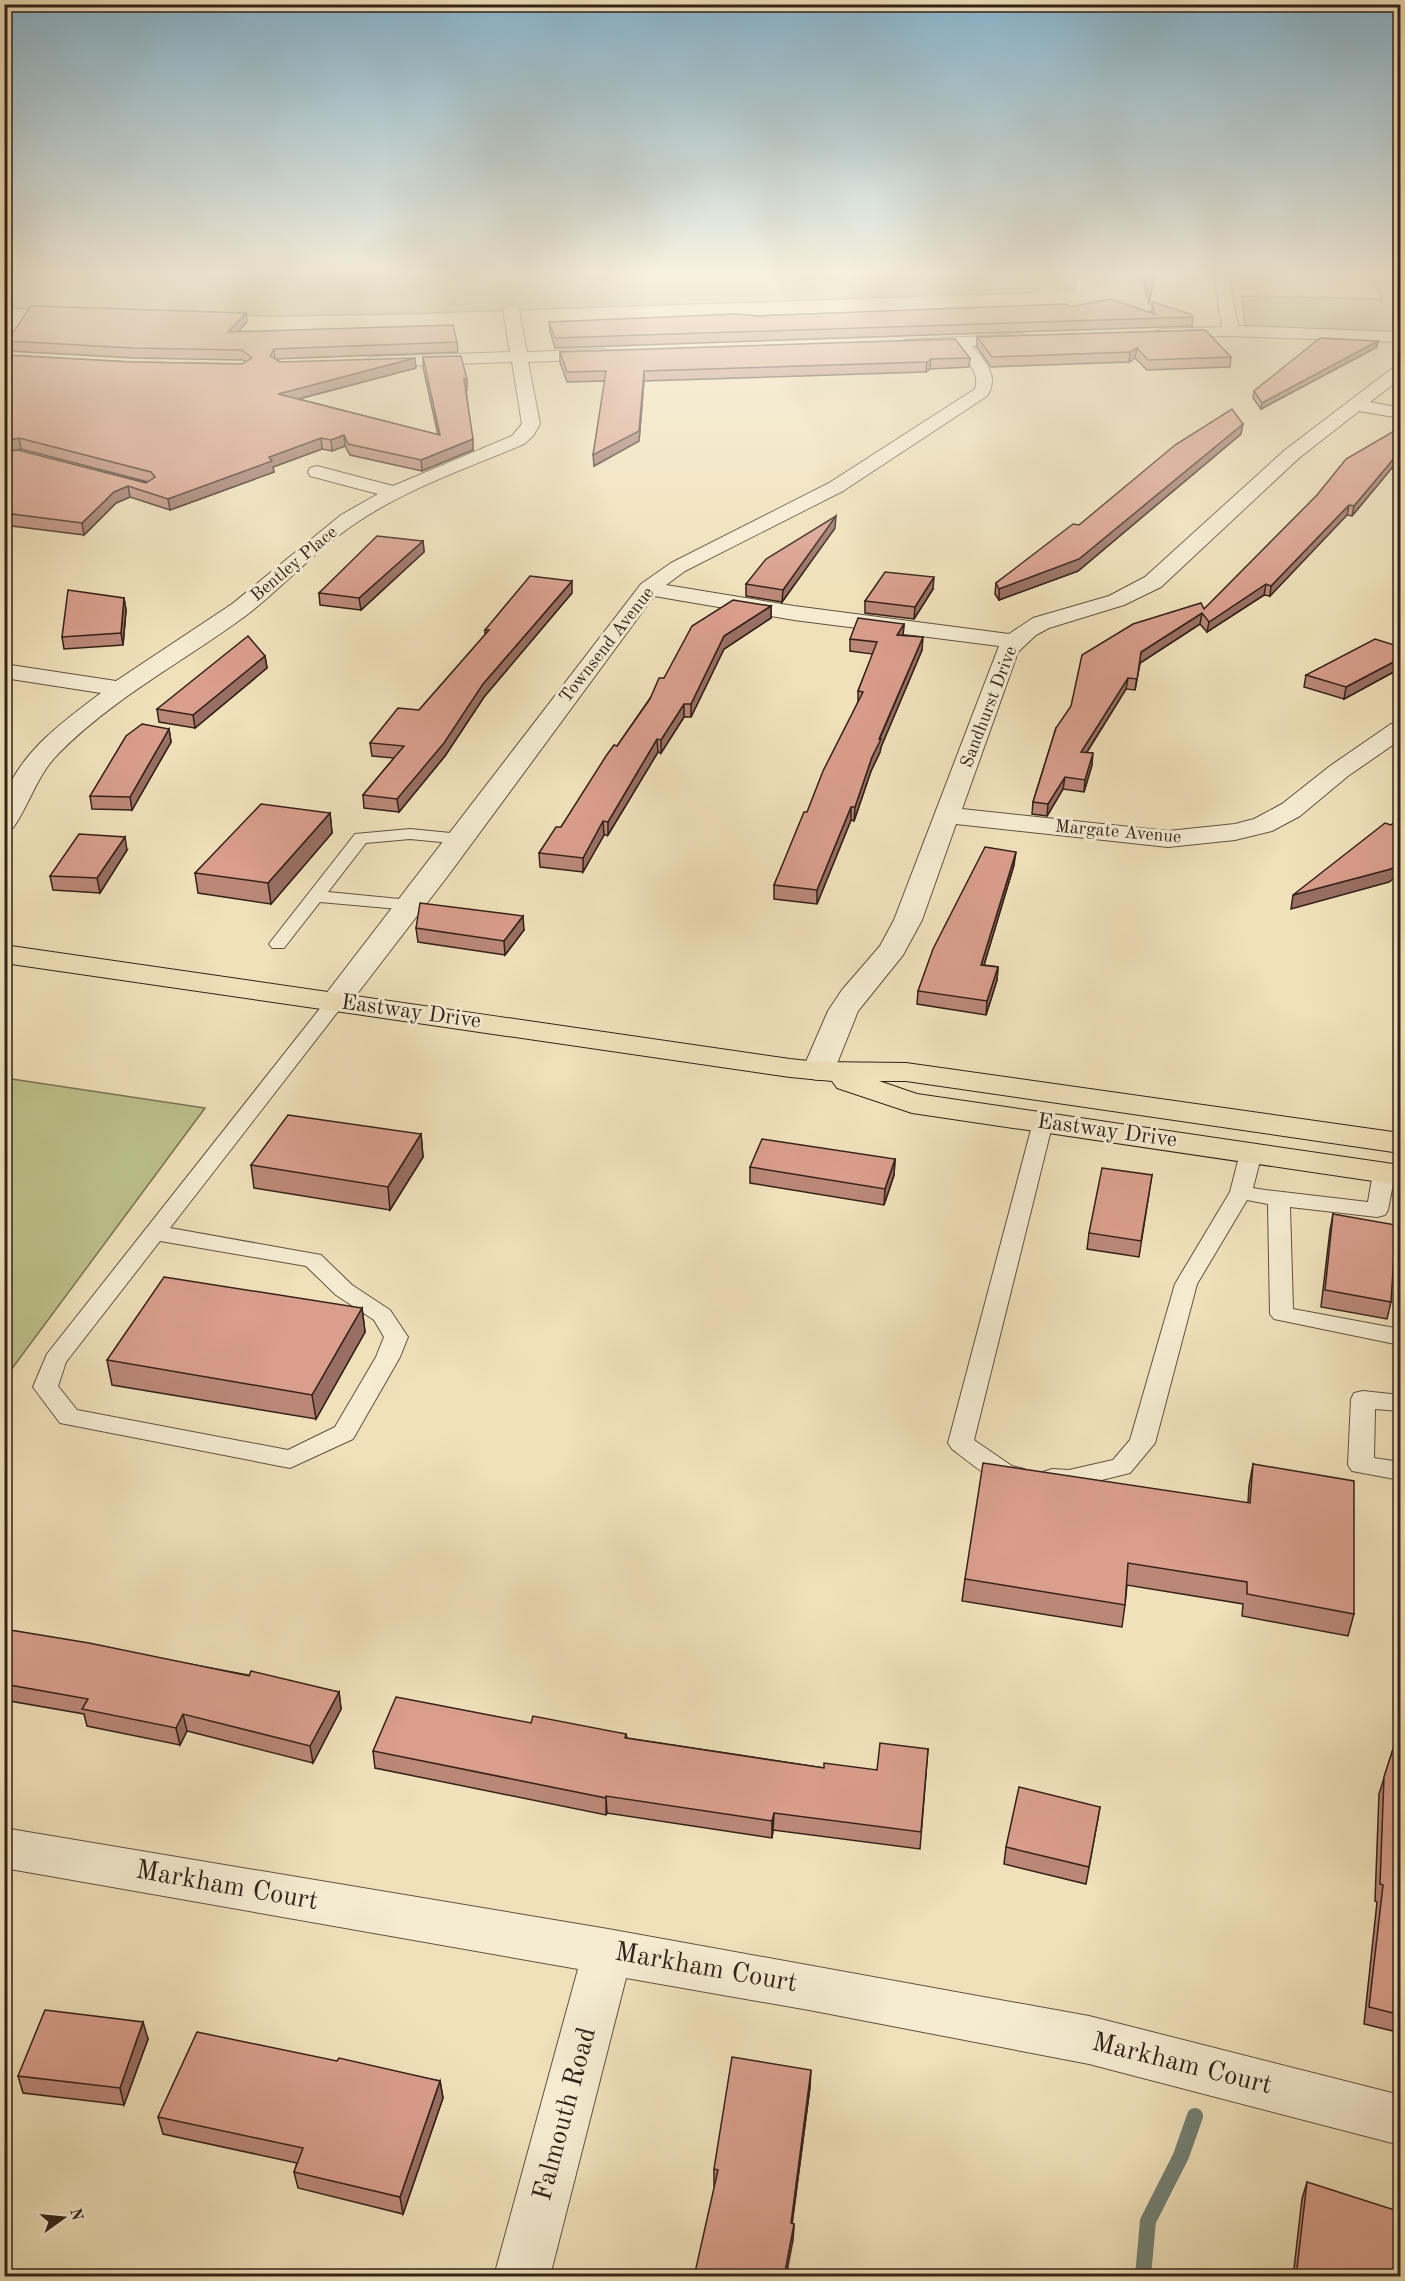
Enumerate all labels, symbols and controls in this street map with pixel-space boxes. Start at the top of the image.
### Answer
street label: Bentley Place [247,523,341,605]
street label: Townsend Avenue [556,584,658,706]
street label: Sandhurst Drive [958,644,1020,770]
street label: Margate Avenue [1054,818,1182,846]
street label: Eastway Drive [340,991,482,1033]
street label: Eastway Drive [1036,1110,1178,1152]
street label: Markham Court [134,1857,320,1915]
street label: Markham Court [613,1939,799,1997]
street label: Falmouth Road [529,2024,601,2204]
street label: Markham Court [1089,2029,1275,2099]
north arrow [33,2188,93,2248]
text: N [66,2207,85,2223]

